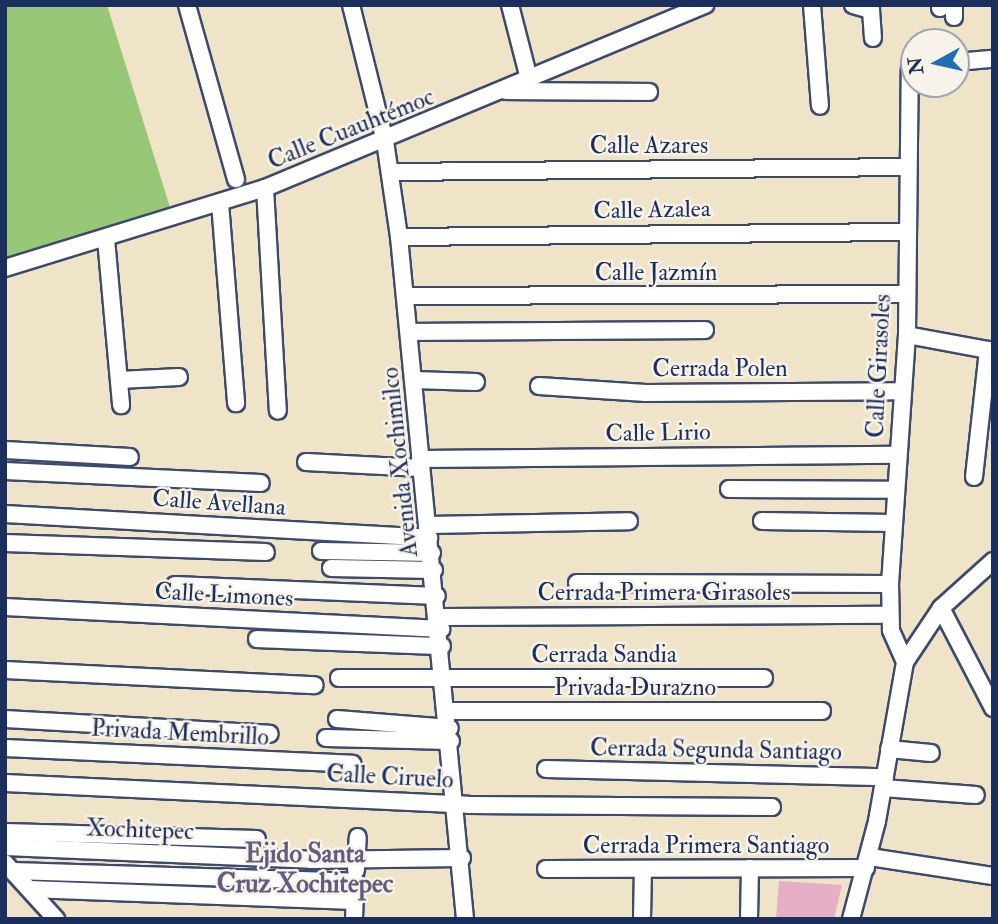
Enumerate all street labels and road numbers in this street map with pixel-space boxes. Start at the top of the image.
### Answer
street label: Calle Cuauhtémoc [264,83,438,175]
street label: Calle Azares [590,132,708,160]
street label: Calle Azalea [593,195,711,225]
street label: Calle Jazmín [595,259,717,287]
street label: Calle Girasoles [861,293,897,439]
street label: Cerrada Polen [652,355,788,383]
street label: Avenida Xochimilco [376,366,424,558]
street label: Calle Lirio [605,418,711,448]
street label: Calle Avellana [151,484,287,522]
street label: Calle Limones [154,577,294,613]
street label: Cerrada Primera Girasoles [537,579,791,607]
street label: Cerrada Sandia [531,641,677,669]
street label: Privada Durazno [554,674,716,702]
street label: Privada Membrillo [90,714,270,752]
street label: Cerrada Segunda Santiago [590,733,842,767]
street label: Calle Ciruelo [326,759,454,795]
street label: Xochitepec [86,814,194,846]
street label: Cerrada Primera Santiago [583,832,829,860]

